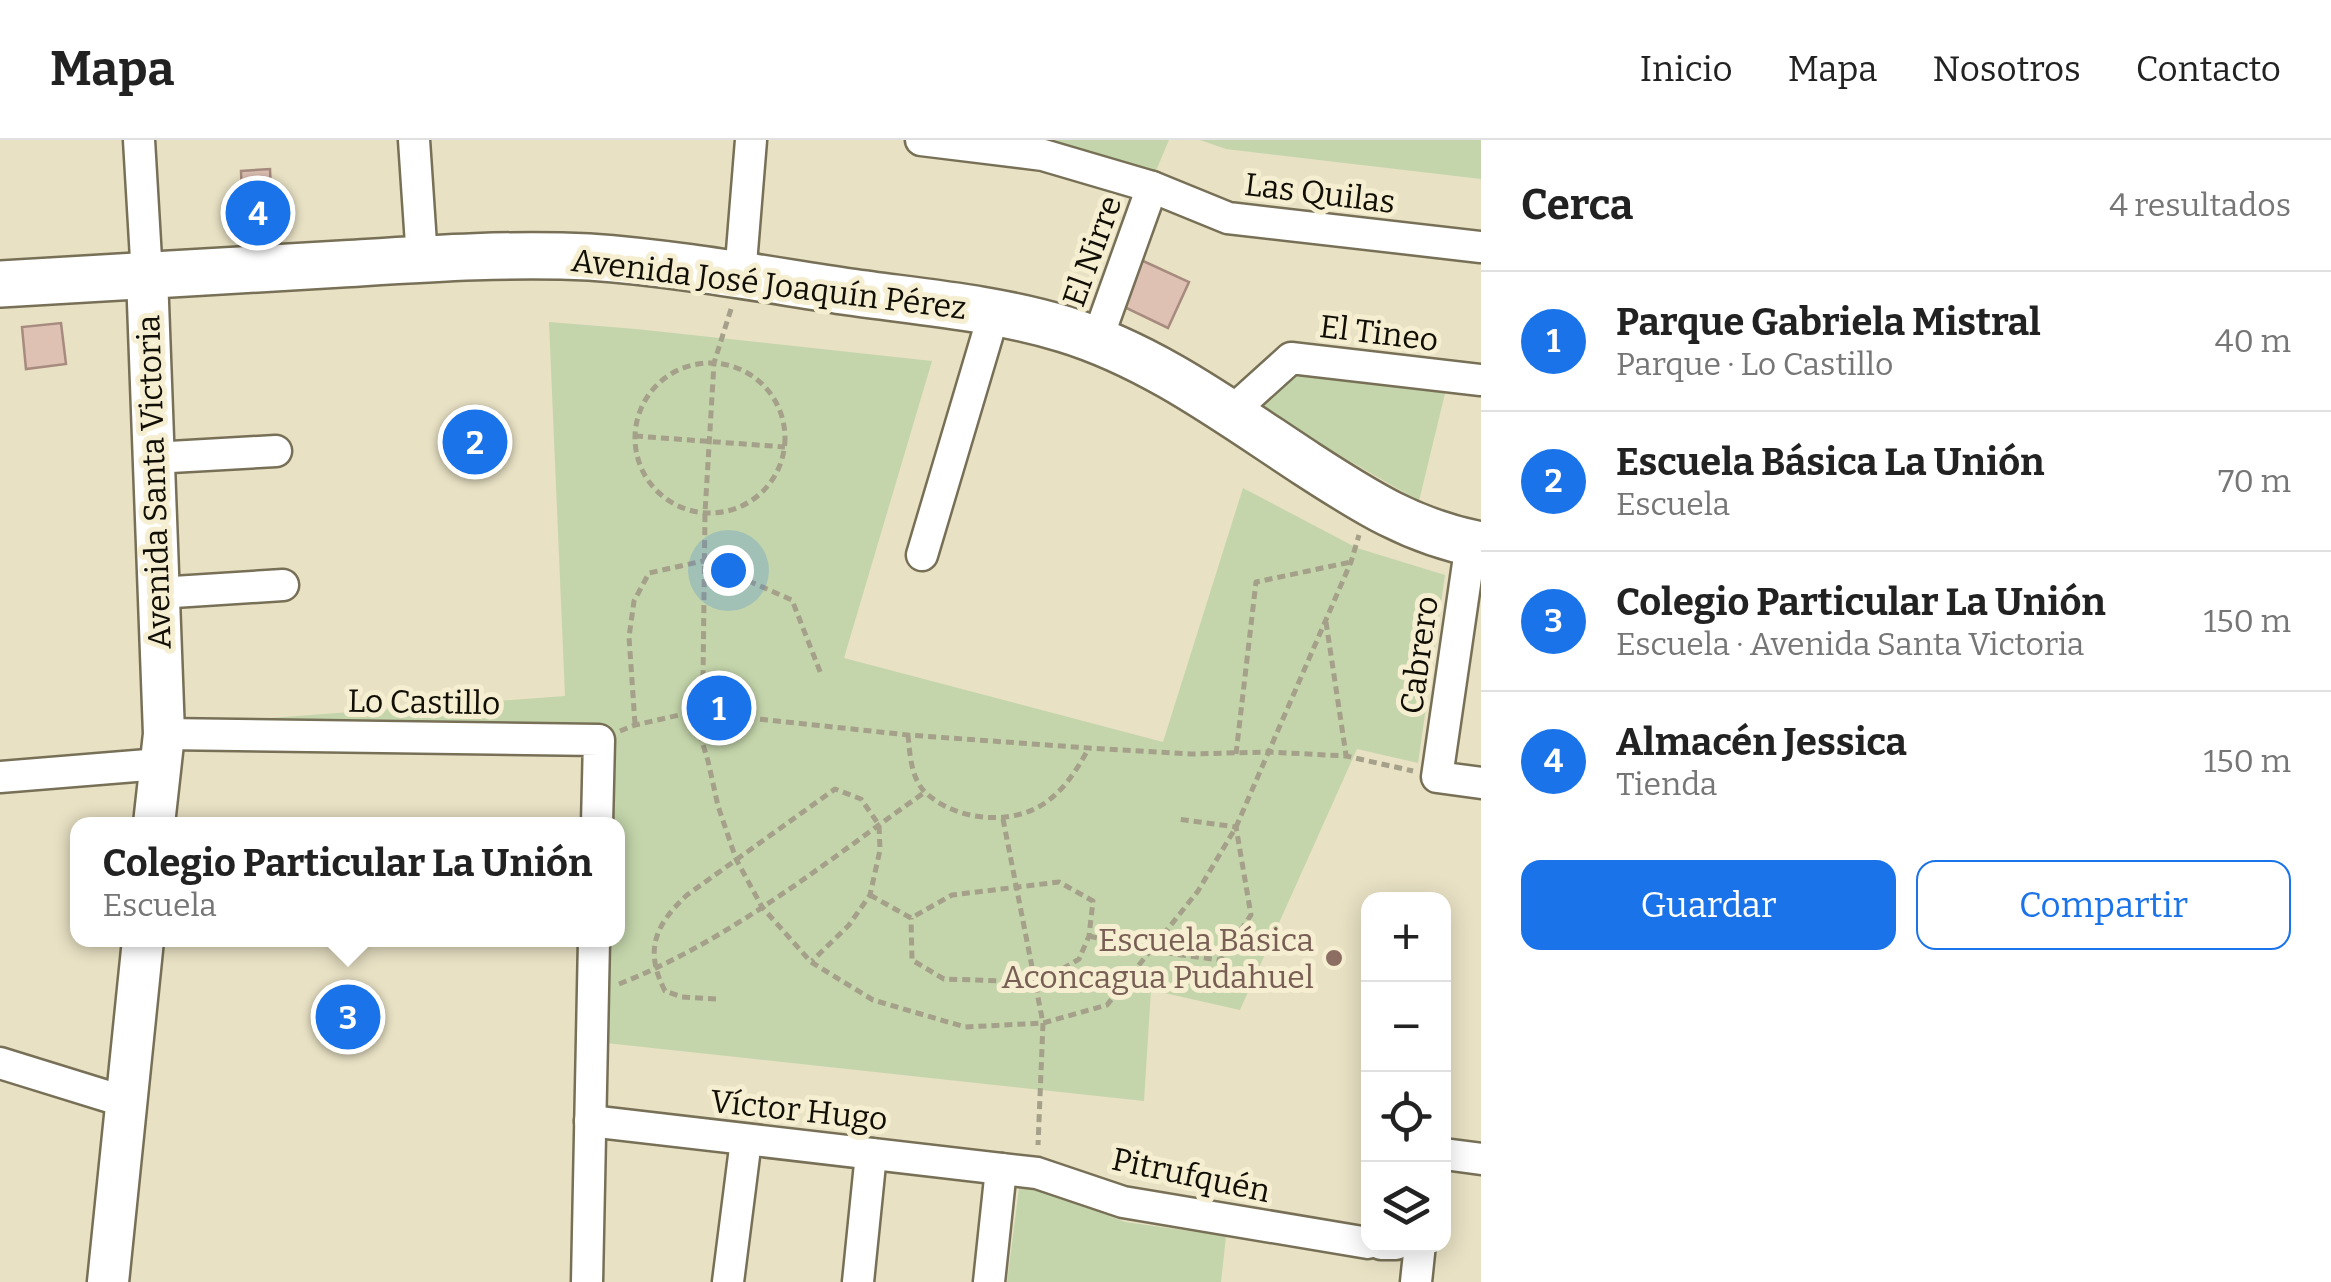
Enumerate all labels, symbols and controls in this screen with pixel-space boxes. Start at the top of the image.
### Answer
text: Mapa [50,40,174,98]
text: Inicio [1640,48,1733,90]
text: Mapa [1788,48,1878,90]
text: Nosotros [1933,48,2081,90]
text: Contacto [2136,48,2281,90]
street label: Las Quilas [1243,165,1397,221]
pin: 4 [226,176,290,250]
text: Cerca [1521,180,1633,230]
text: 4 resultados [2109,186,2291,224]
street label: El Nirre [1054,190,1130,312]
street label: Avenida José Joaquín Pérez [569,241,969,327]
text: Parque Gabriela Mistral [1616,299,2041,345]
street label: El Tineo [1318,307,1440,359]
street label: Avenida Santa Victoria [129,314,179,650]
text: 1 [1547,322,1560,360]
text: 40 m [2215,322,2291,360]
text: Parque · Lo Castillo [1616,345,1893,383]
pin: 2 [442,404,508,480]
text: Escuela Básica La Unión [1616,439,2045,485]
text: 2 [1544,462,1563,500]
text: 70 m [2218,462,2291,500]
text: Escuela [1616,485,1730,523]
your location [703,545,754,596]
text: Colegio Particular La Unión [1616,579,2106,625]
street label: Cabrero [1392,594,1446,716]
text: 3 [1544,602,1563,640]
text: 150 m [2203,602,2291,640]
text: Escuela · Avenida Santa Victoria [1616,625,2084,663]
pin: 1 [686,670,752,746]
street label: Lo Castillo [347,682,501,722]
text: Almacén Jessica [1616,719,1907,765]
text: 4 [1544,742,1563,780]
text: 150 m [2203,742,2291,780]
text: Tienda [1616,765,1717,803]
popup [70,817,625,947]
text: Colegio Particular La Unión [103,840,592,886]
button: Guardar [1521,860,1896,950]
button: Compartir [1916,860,2291,950]
text: Escuela [103,886,217,924]
map controls [1361,892,1451,1252]
button: + [1361,892,1451,982]
place label: Escuela Básica Aconcagua Pudahuel [1001,921,1314,996]
marker: Escuela Básica Aconcagua Pudahuel [1323,947,1345,969]
pin: 3 [316,980,380,1054]
button: − [1361,982,1451,1072]
button: locate [1361,1072,1451,1162]
street label: Víctor Hugo [709,1082,889,1138]
street label: Pitrufquén [1108,1140,1274,1210]
button: layers [1361,1162,1451,1252]

